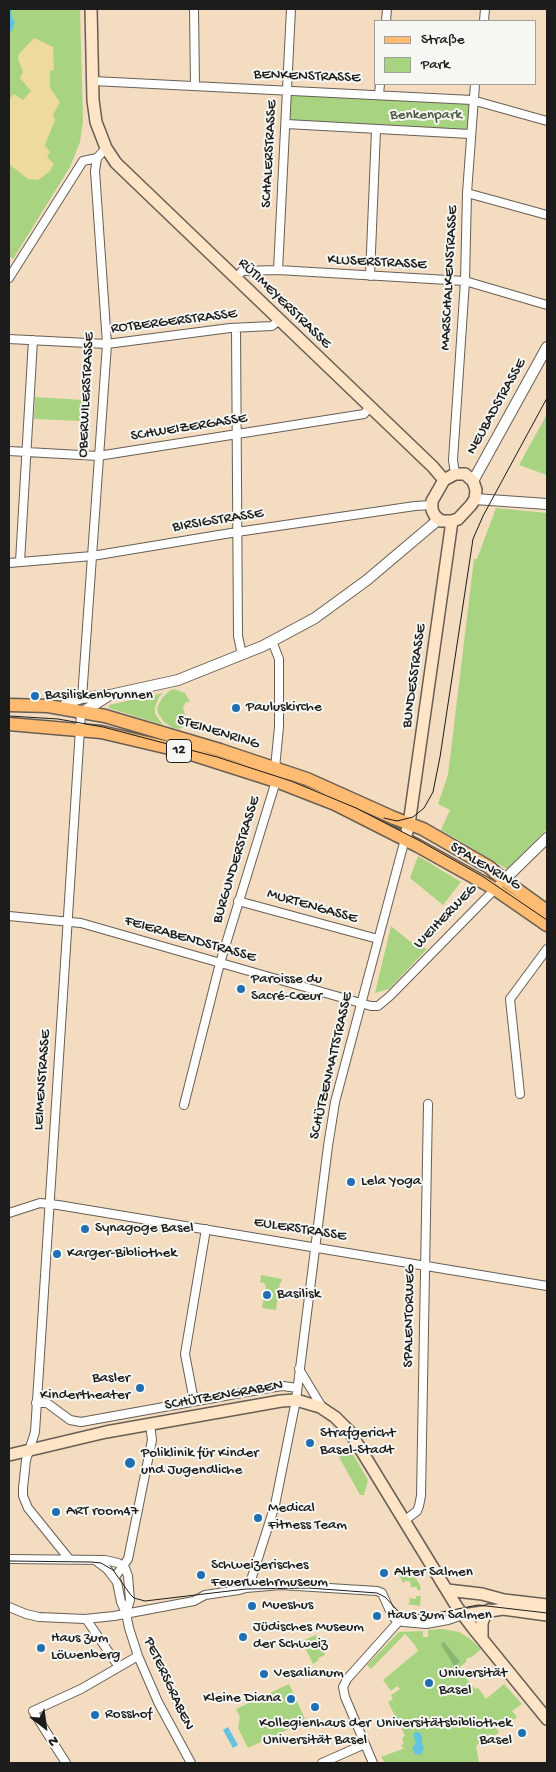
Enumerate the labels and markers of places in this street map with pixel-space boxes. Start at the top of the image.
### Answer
place label: Basiliskenbrunnen [45,687,153,705]
marker: Basiliskenbrunnen [29,690,41,702]
place label: Pauluskirche [246,699,322,717]
marker: Pauluskirche [230,702,242,714]
place label: Paroisse du Sacré-Cœur [251,971,322,1006]
marker: Paroisse du Sacré-Cœur [235,983,247,995]
place label: Lela Yoga [361,1173,421,1191]
marker: Lela Yoga [345,1176,357,1188]
place label: Synagoge Basel [95,1220,194,1238]
marker: Synagoge Basel [79,1223,91,1235]
place label: Karger-Bibliothek [67,1245,177,1263]
marker: Karger-Bibliothek [51,1248,63,1260]
place label: Basilisk [277,1286,321,1304]
marker: Basilisk [261,1289,273,1301]
place label: Basler Kindertheater [40,1370,130,1405]
marker: Basler Kindertheater [134,1382,146,1394]
place label: Strafgericht Basel-Stadt [320,1425,395,1460]
marker: Strafgericht Basel-Stadt [304,1437,316,1449]
place label: Poliklinik für Kinder und Jugendliche [141,1445,258,1480]
marker: Poliklinik für Kinder und Jugendliche [123,1456,137,1470]
place label: Medical Fitness Team [268,1500,347,1535]
place label: ART room47 [66,1503,138,1521]
marker: ART room47 [50,1506,62,1518]
marker: Medical Fitness Team [252,1512,264,1524]
place label: Schweizerisches Feuerwehrmuseum [211,1557,328,1592]
place label: Alter Salmen [394,1564,473,1582]
marker: Alter Salmen [378,1567,390,1579]
marker: Schweizerisches Feuerwehrmuseum [195,1569,207,1581]
place label: Mueshus [262,1597,313,1615]
marker: Mueshus [246,1600,258,1612]
place label: Haus zum Salmen [387,1607,492,1625]
marker: Haus zum Salmen [371,1610,383,1622]
place label: Jüdisches Museum der Schweiz [253,1619,364,1654]
place label: Haus zum Löwenberg [51,1630,120,1665]
marker: Jüdisches Museum der Schweiz [237,1631,249,1643]
marker: Haus zum Löwenberg [35,1642,47,1654]
place label: Vesalianum [274,1665,344,1683]
place label: Universität Basel [439,1665,507,1700]
marker: Vesalianum [258,1668,270,1680]
marker: Universität Basel [423,1677,435,1689]
place label: Kleine Diana [203,1690,281,1708]
marker: Kleine Diana [285,1693,297,1705]
marker: Kollegienhaus der Universität Basel [309,1701,321,1713]
place label: Rosshof [105,1706,152,1724]
marker: Rosshof [89,1709,101,1721]
place label: Kollegienhaus der Universität Basel [259,1715,371,1750]
place label: Universitätsbibliothek Basel [376,1715,512,1750]
marker: Universitätsbibliothek Basel [516,1727,528,1739]

